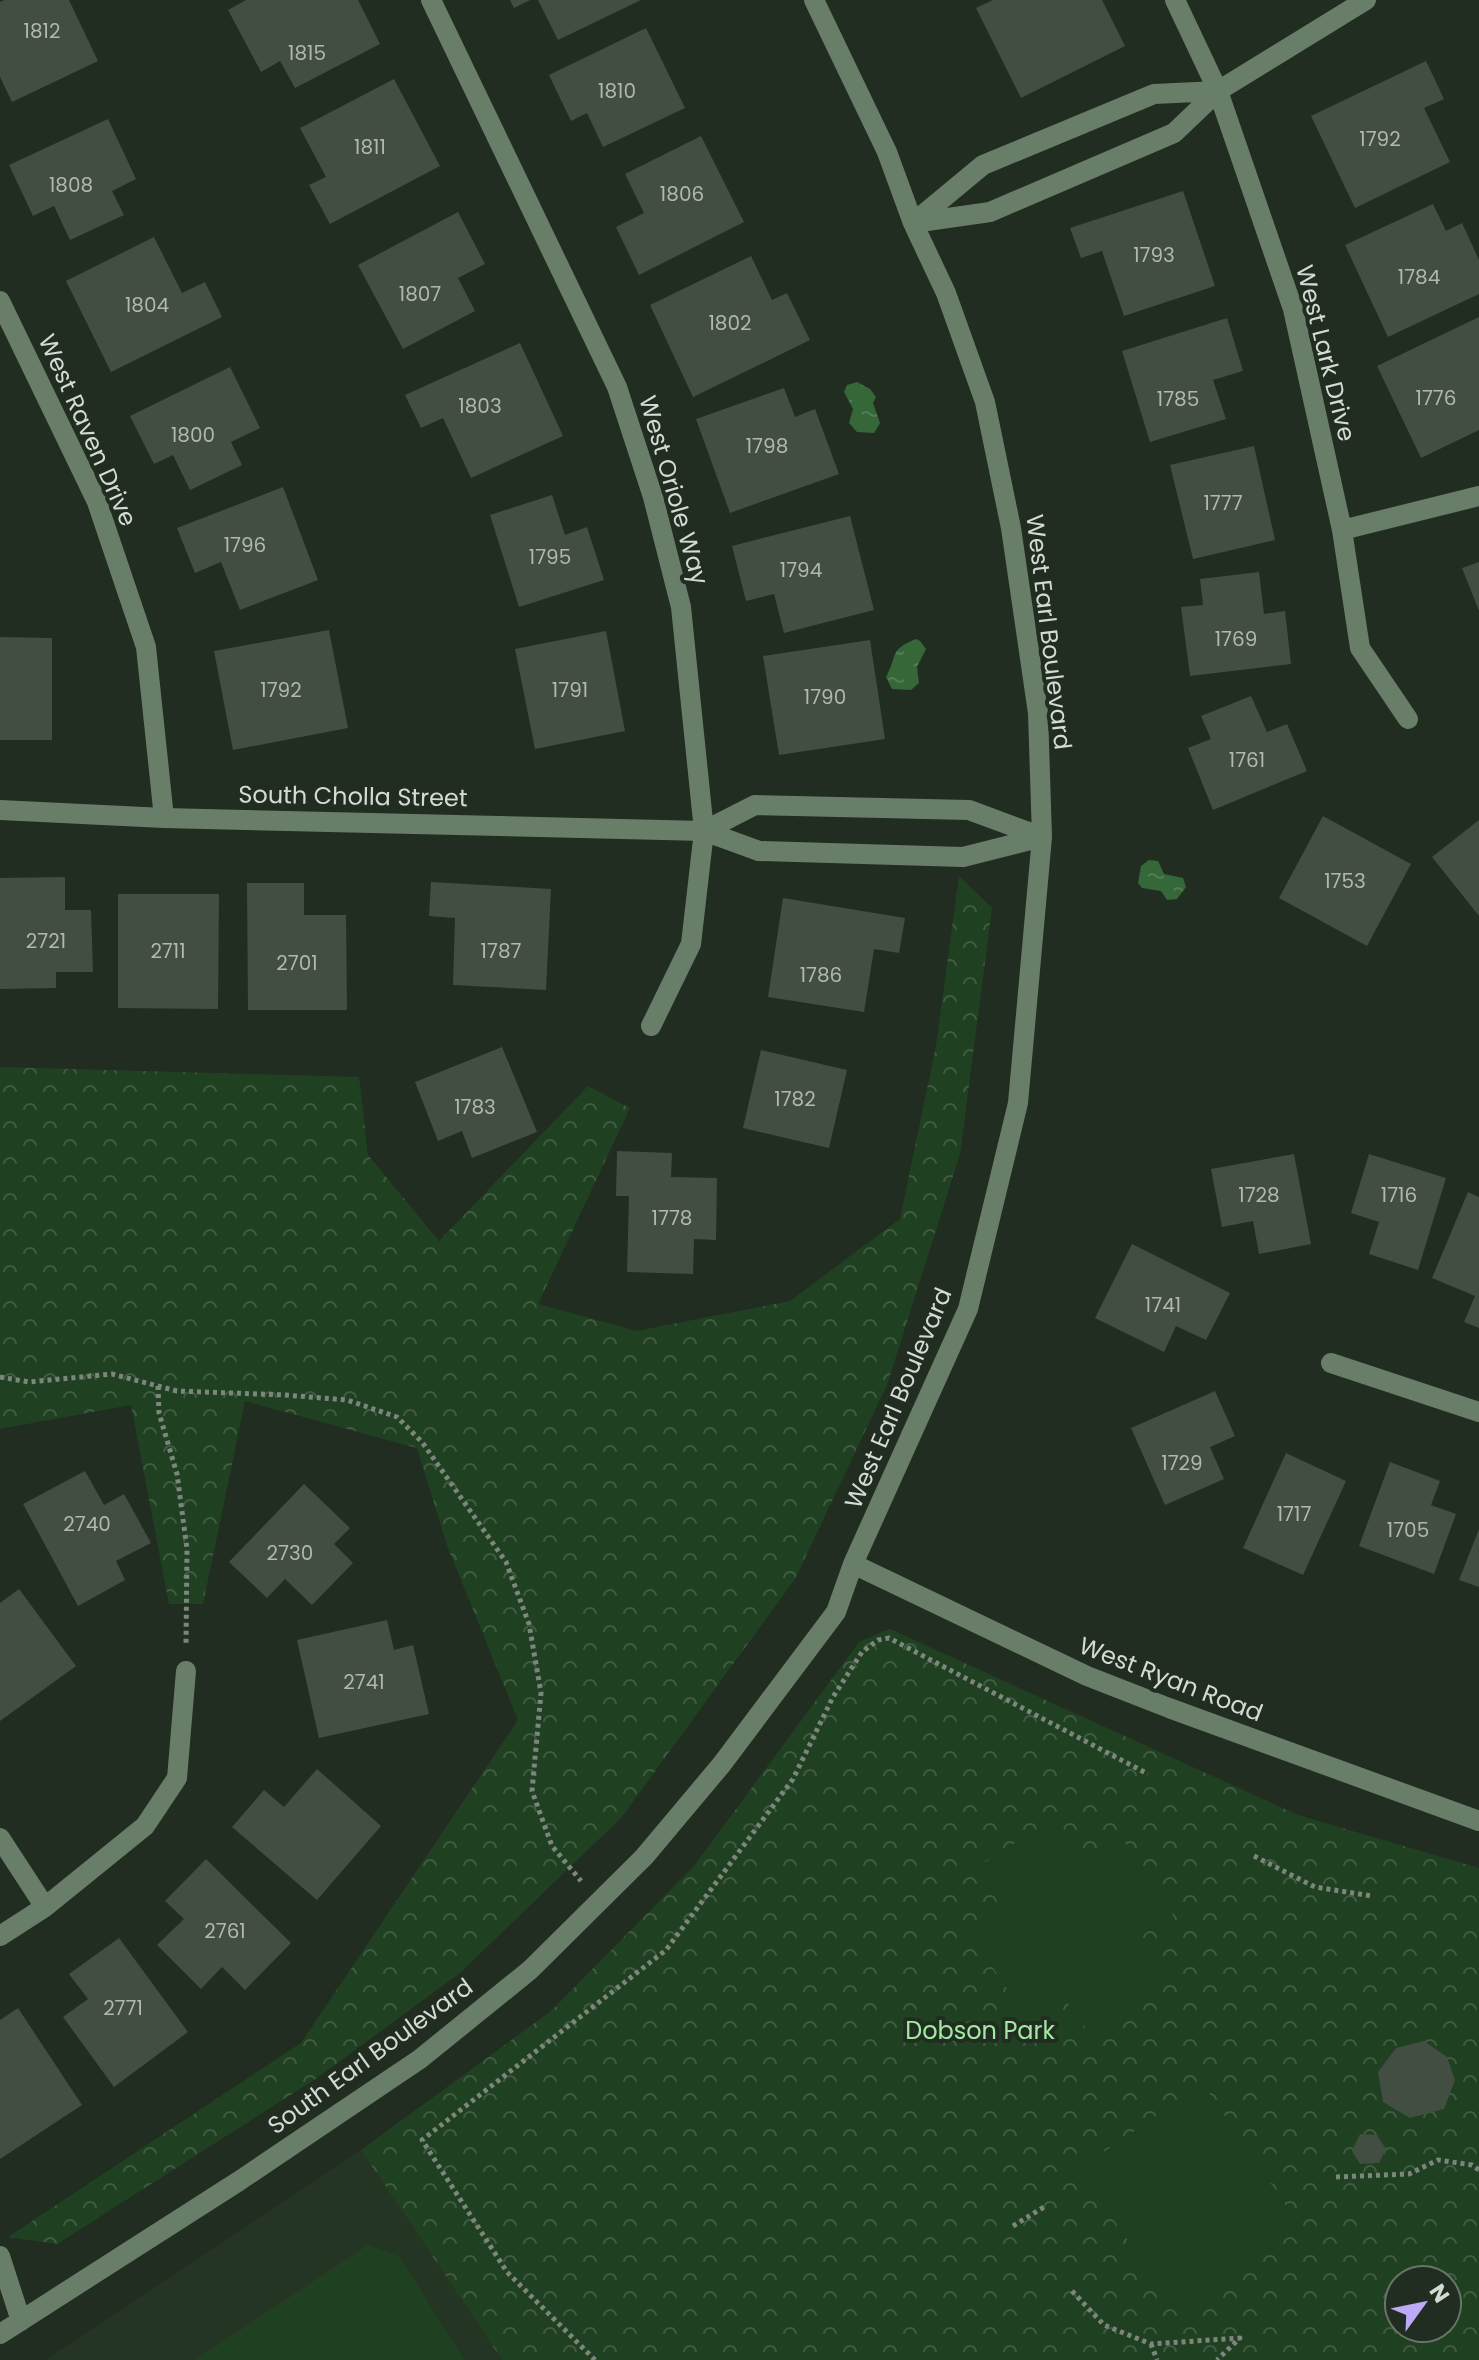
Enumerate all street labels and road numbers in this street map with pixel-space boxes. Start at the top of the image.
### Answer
street label: West Lark Drive [1288,261,1364,445]
street label: West Raven Drive [31,329,145,531]
street label: West Oriole Way [631,392,717,589]
street label: West Earl Boulevard [1018,512,1080,752]
street label: South Cholla Street [238,778,468,814]
street label: West Earl Boulevard [837,1283,959,1513]
street label: West Ryan Road [1074,1629,1268,1729]
street label: South Earl Boulevard [261,1970,479,2142]

